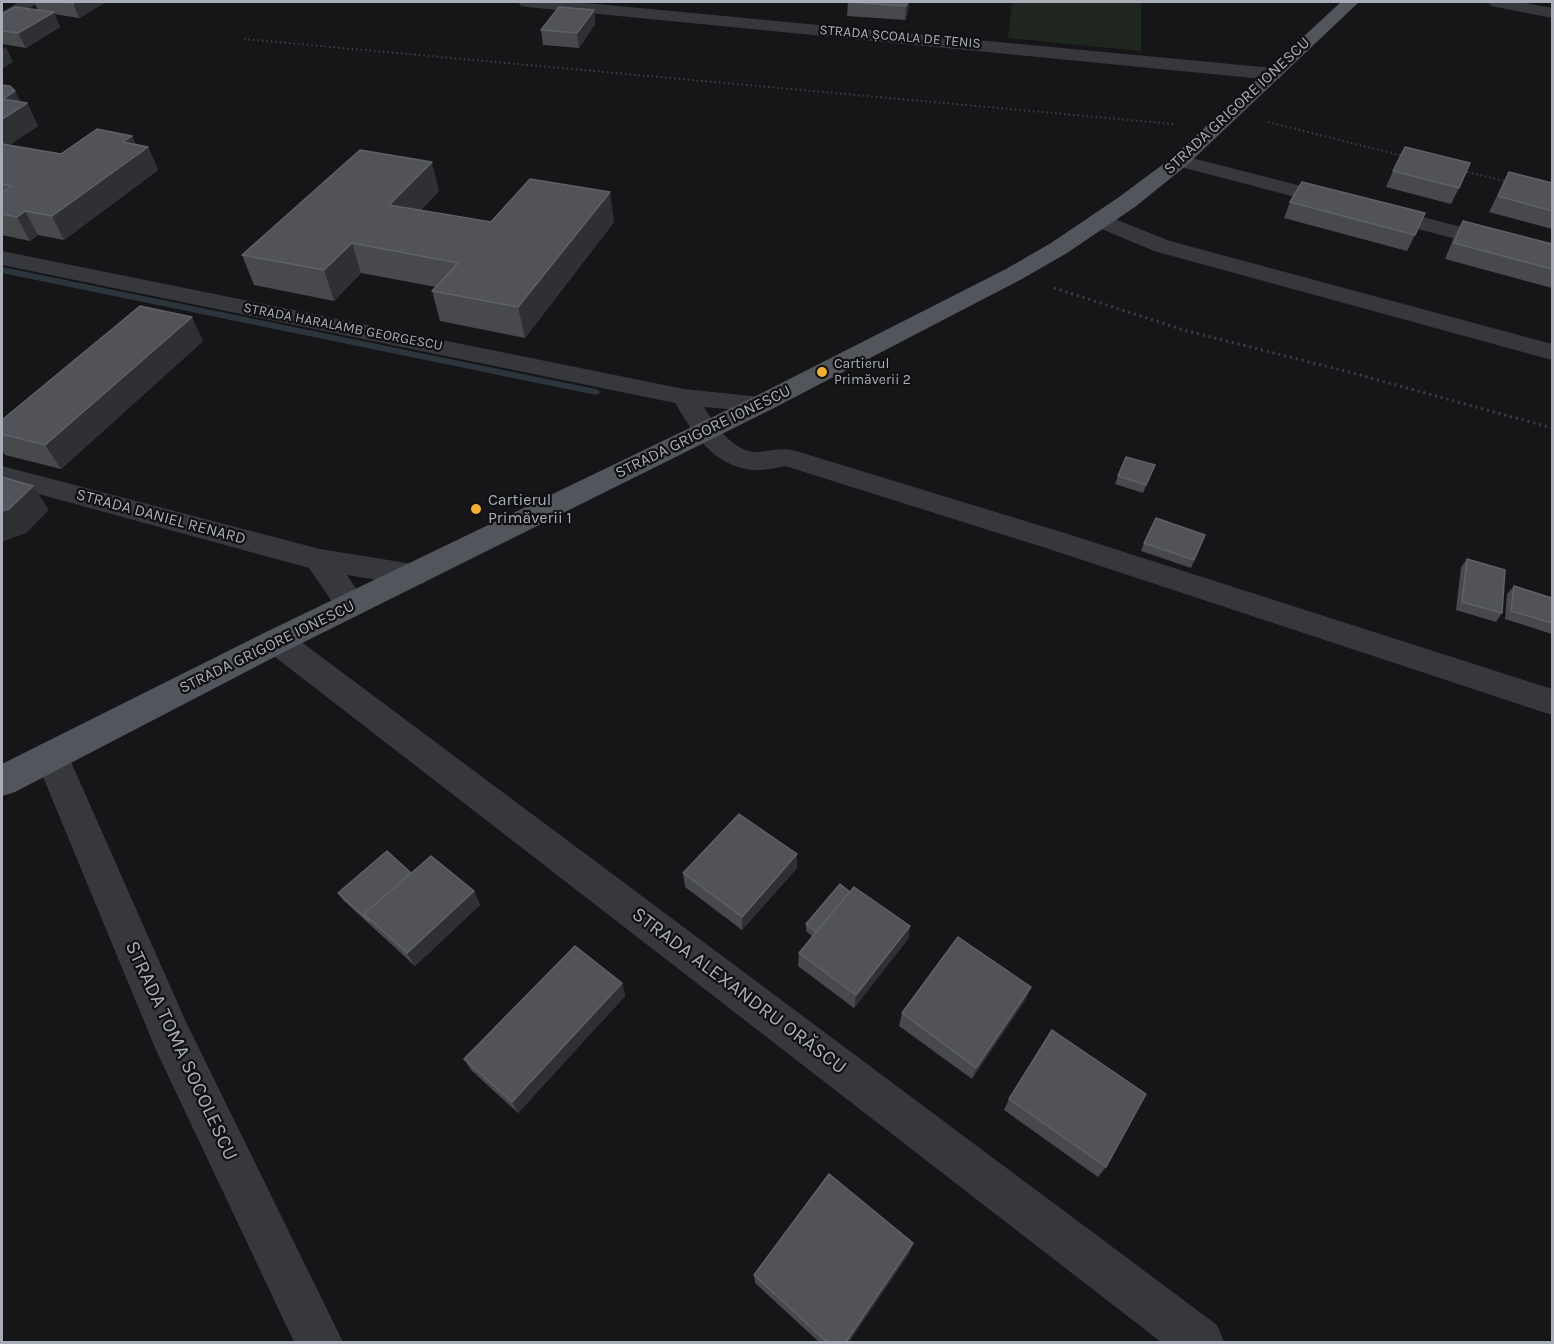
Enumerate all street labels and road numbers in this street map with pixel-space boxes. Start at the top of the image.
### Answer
street label: STRADA ȘCOALA DE TENIS [819,22,981,52]
street label: STRADA GRIGORE IONESCU [1160,33,1314,179]
street label: STRADA HARALAMB GEORGESCU [242,299,444,355]
street label: STRADA GRIGORE IONESCU [612,381,794,483]
street label: STRADA DANIEL RENARD [74,485,248,549]
street label: STRADA GRIGORE IONESCU [176,596,358,698]
street label: STRADA ALEXANDRU ORĂSCU [627,902,851,1080]
street label: STRADA TOMA SOCOLESCU [120,937,242,1165]

